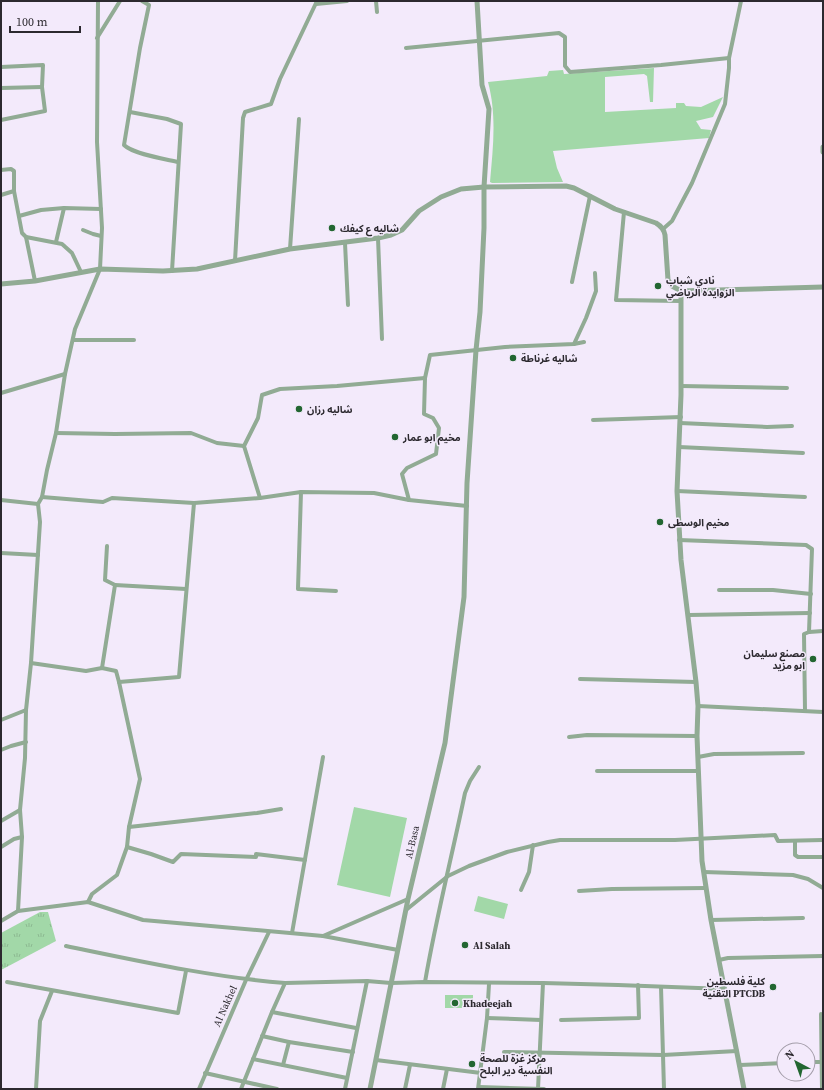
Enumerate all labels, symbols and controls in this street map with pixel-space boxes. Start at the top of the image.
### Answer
scale bar [10,8,80,34]
text: 100 m [16,14,48,30]
place label: شاليه ع كيفك [340,222,399,237]
marker: شاليه ع كيفك [327,223,337,233]
place label: نادي شباب الزوايدة الرياضي [666,274,735,301]
marker: نادي شباب الزوايدة الرياضي [653,281,663,291]
place label: شاليه غرناطة [521,352,578,365]
marker: شاليه غرناطة [508,353,518,363]
place label: شاليه رزان [307,403,353,416]
marker: شاليه رزان [294,404,304,414]
place label: مخيم ابو عمار [402,431,461,445]
marker: مخيم ابو عمار [390,432,400,442]
place label: مخيم الوسطى [668,516,729,530]
marker: مخيم الوسطى [655,517,665,527]
place label: مصنع سليمان ابو مزيد [744,647,805,672]
marker: مصنع سليمان ابو مزيد [808,654,818,664]
street label: Al-Basa [402,823,422,860]
place label: Al Salah [473,939,510,952]
marker: Al Salah [460,940,470,950]
place label: كلية فلسطين التقنية PTCDB [702,975,765,1000]
marker: كلية فلسطين التقنية PTCDB [768,982,778,992]
street label: Al Nakhel [210,983,240,1029]
place label: Khadeejah [463,997,512,1010]
marker: Khadeejah [450,998,460,1008]
north arrow [776,1042,816,1082]
text: N [782,1047,798,1063]
place label: مركز غزة للصحة النفسية دير البلح [480,1052,553,1079]
marker: مركز غزة للصحة النفسية دير البلح [467,1059,477,1069]

